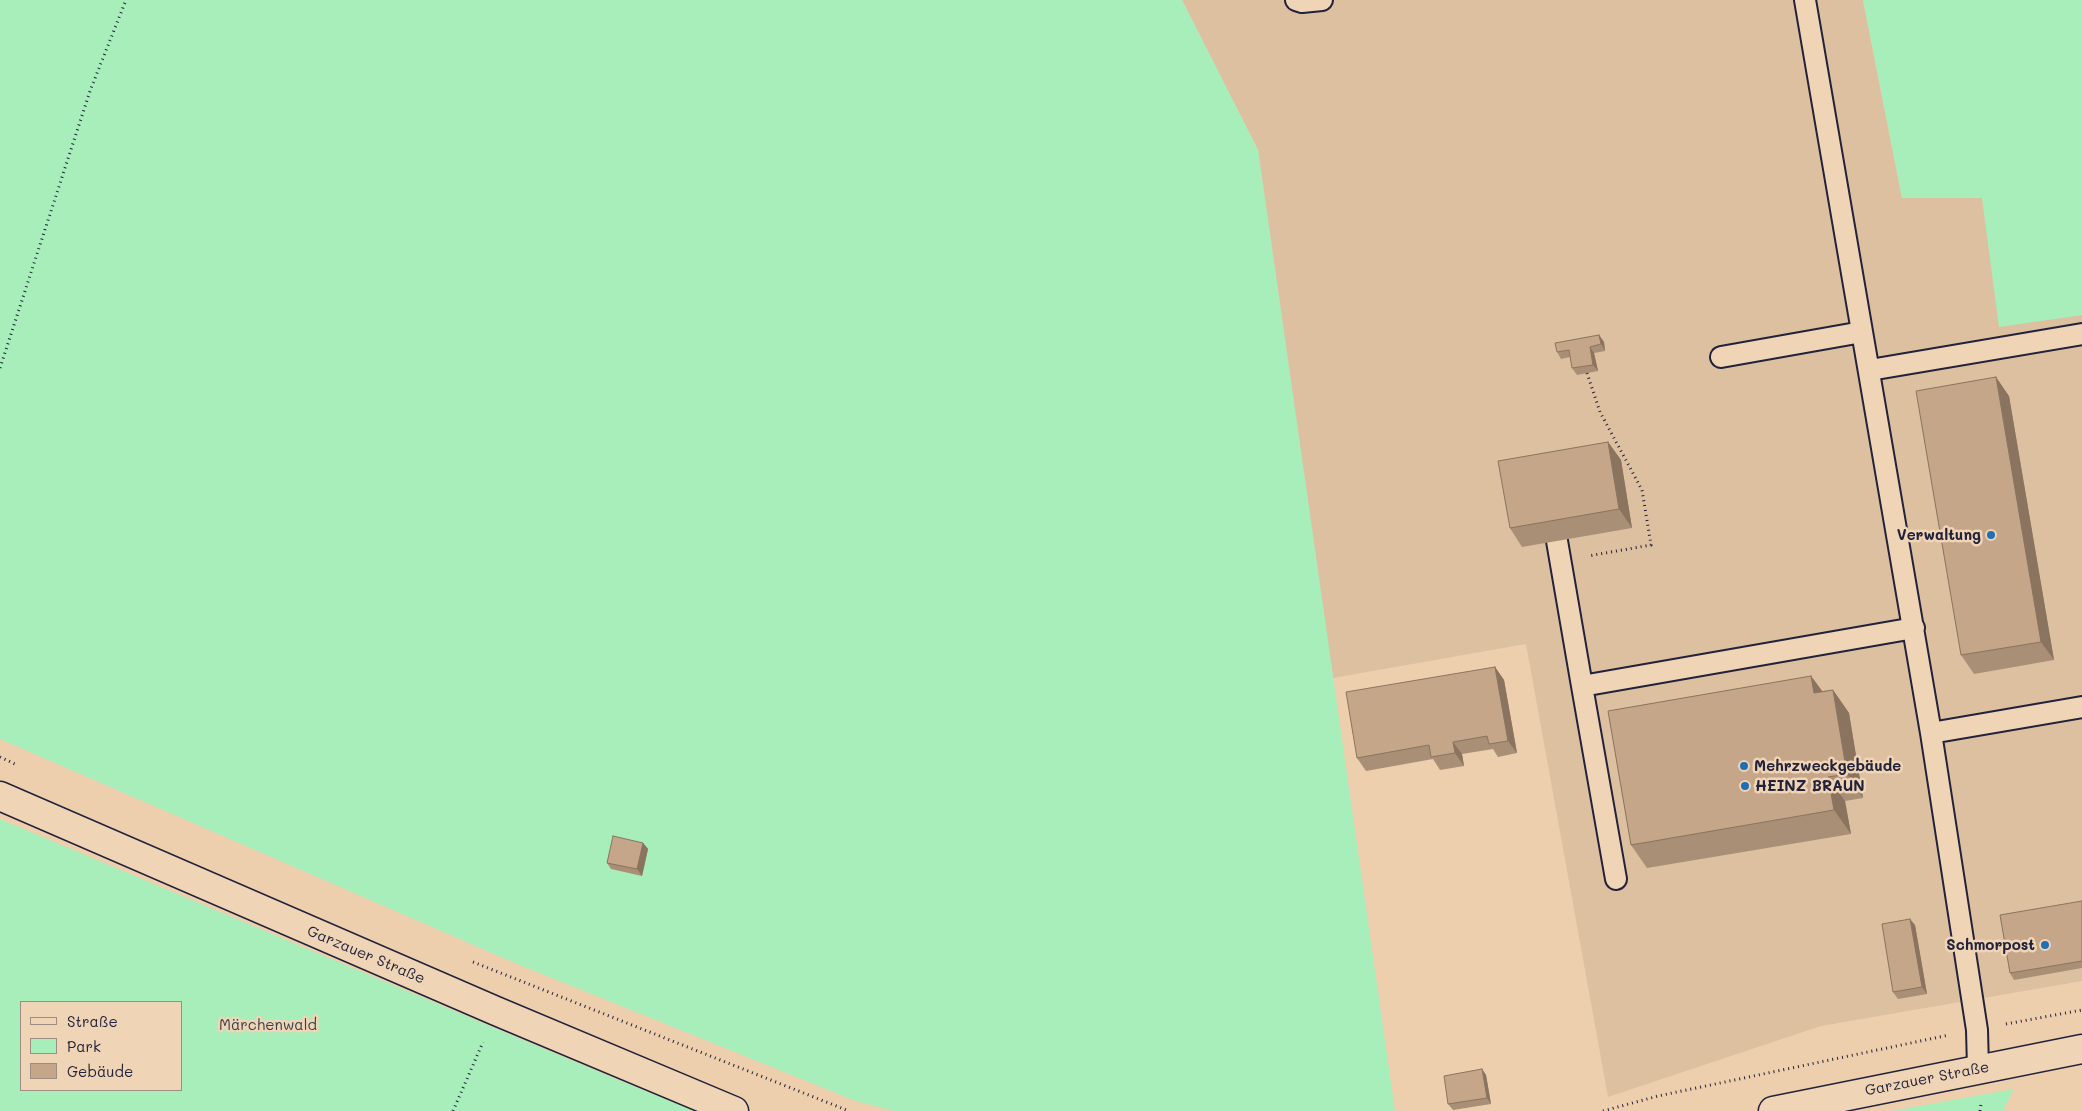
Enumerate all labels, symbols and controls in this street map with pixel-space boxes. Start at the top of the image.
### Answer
place label: Verwaltung [1897,526,1981,544]
marker: Verwaltung [1985,529,1997,541]
place label: Mehrzweckgebäude [1754,757,1901,775]
marker: Mehrzweckgebäude [1738,760,1750,772]
place label: HEINZ BRAUN [1755,777,1865,795]
marker: HEINZ BRAUN [1739,780,1751,792]
street label: Garzauer Straße [304,922,428,988]
place label: Schmorpost [1946,936,2035,954]
marker: Schmorpost [2039,939,2051,951]
legend [20,1001,182,1091]
text: Straße [67,1011,118,1031]
park label: Märchenwald [219,1016,317,1034]
text: Park [67,1036,101,1056]
street label: Garzauer Straße [1863,1058,1991,1100]
text: Gebäude [67,1061,133,1081]

